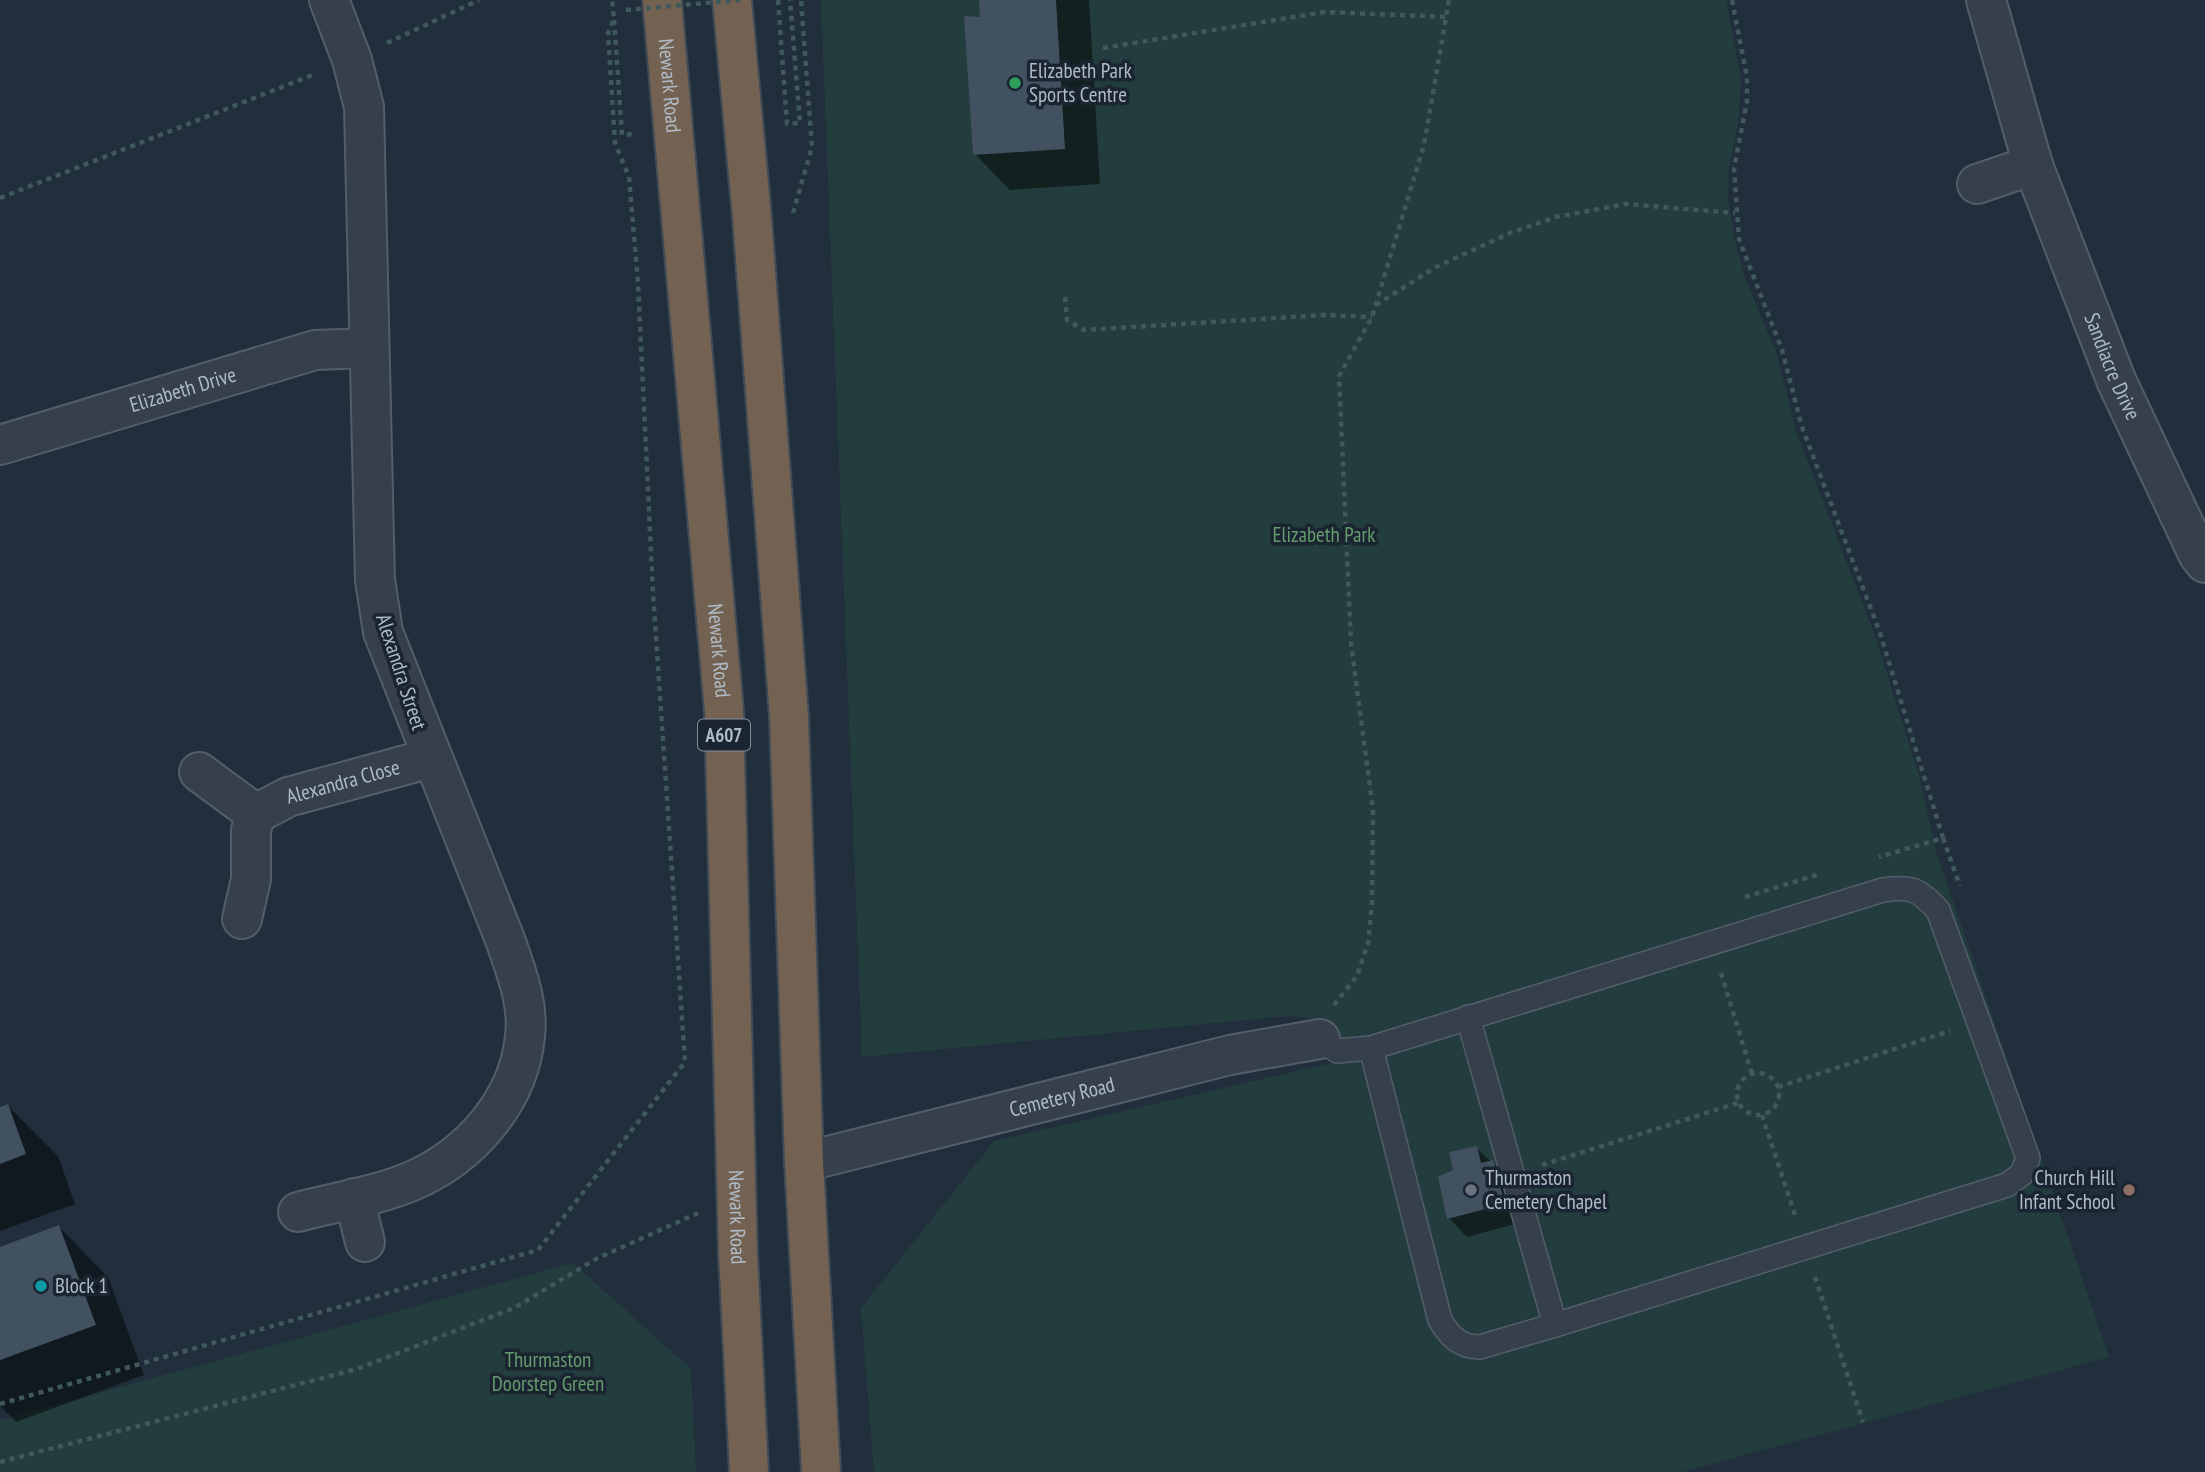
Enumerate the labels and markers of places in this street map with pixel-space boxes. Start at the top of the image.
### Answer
place label: Elizabeth Park Sports Centre [1029,57,1132,108]
marker: Elizabeth Park Sports Centre [1007,75,1023,91]
place label: Thurmaston Cemetery Chapel [1485,1164,1607,1215]
place label: Church Hill Infant School [2019,1164,2115,1215]
marker: Thurmaston Cemetery Chapel [1463,1182,1479,1198]
marker: Church Hill Infant School [2121,1182,2137,1198]
place label: Block 1 [55,1272,108,1299]
marker: Block 1 [33,1278,49,1294]

